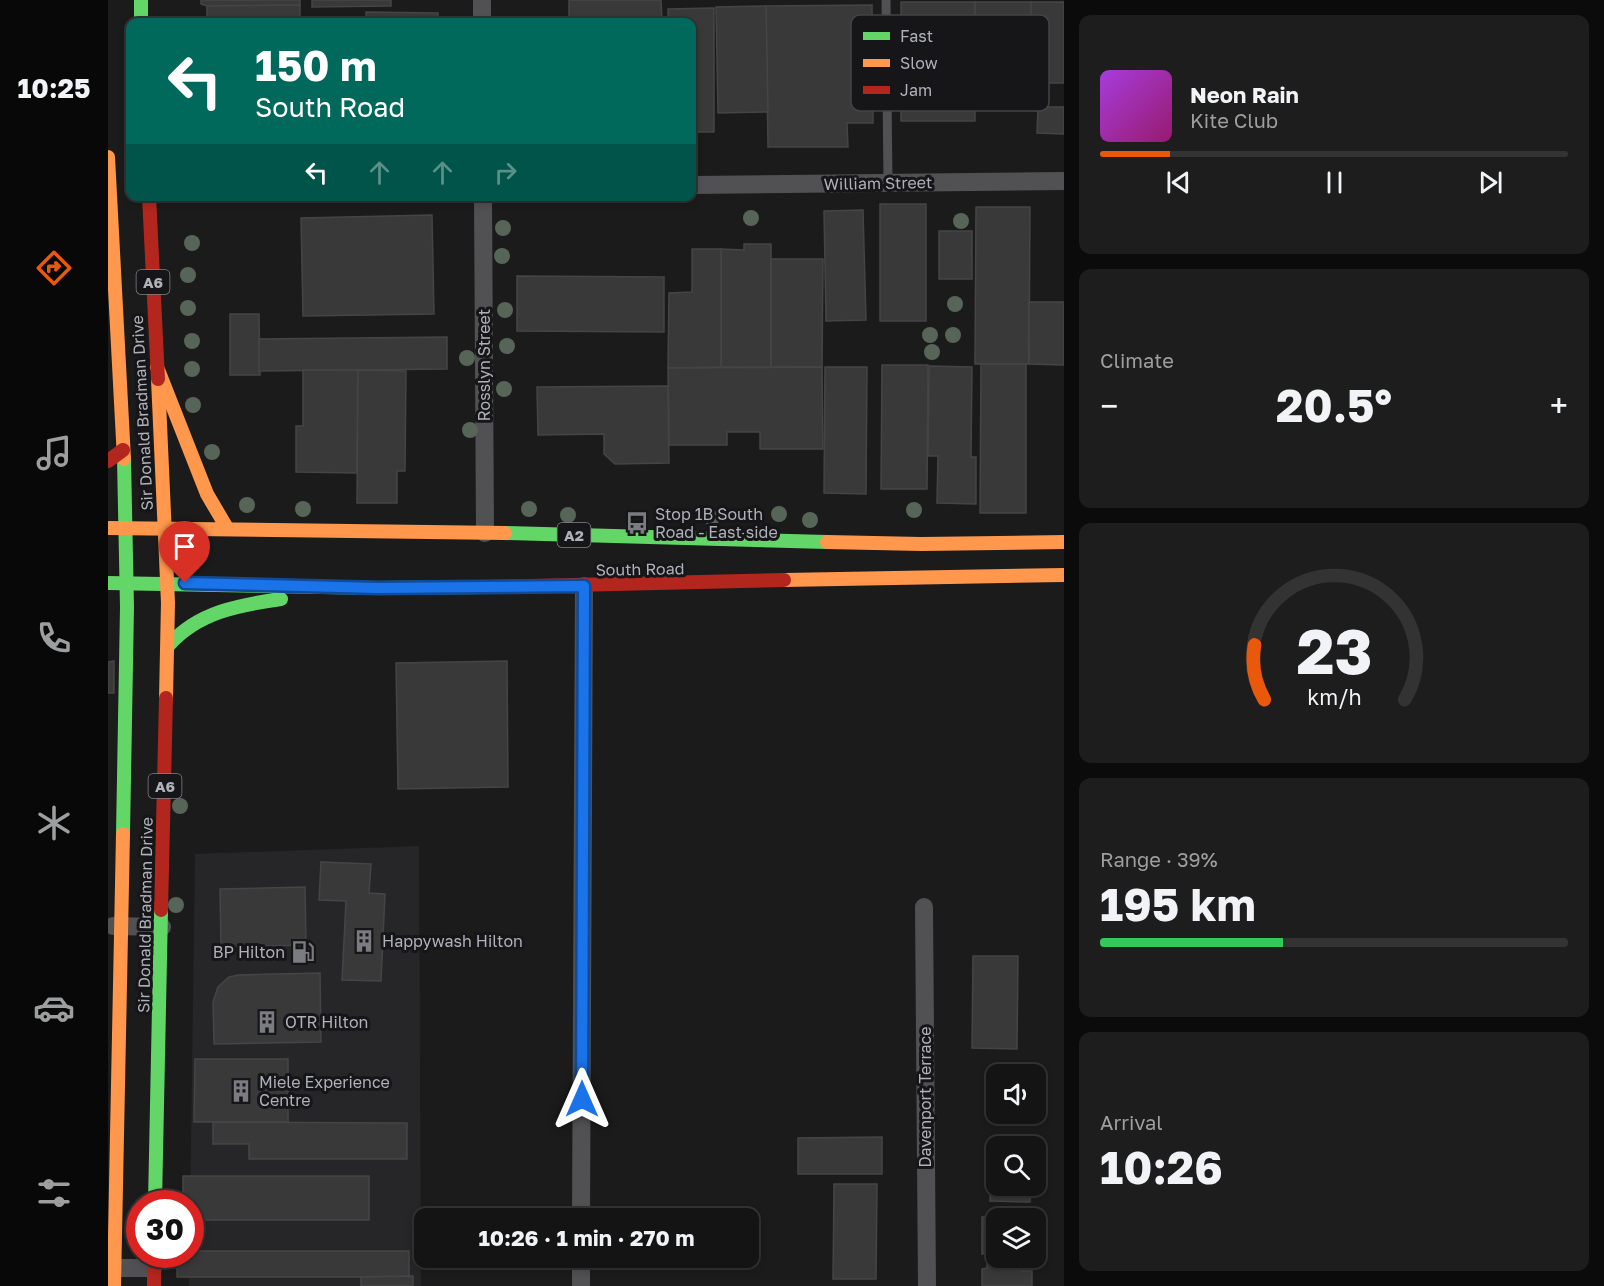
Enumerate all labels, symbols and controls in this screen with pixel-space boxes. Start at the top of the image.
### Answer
legend [851,15,1049,111]
text: Fast [900,26,933,46]
text: 150 m [255,40,377,90]
icon: left [156,42,234,120]
text: Slow [900,53,938,73]
text: 10:25 [17,72,91,104]
text: Jam [900,80,932,100]
text: Neon Rain [1190,81,1299,108]
text: South Road [255,91,405,123]
text: Kite Club [1190,108,1278,132]
icon: left [300,156,333,189]
icon: ahead [363,156,396,189]
icon: ahead [426,156,459,189]
icon: right [489,156,522,189]
icon: previous [1162,166,1195,199]
icon: pause [1318,166,1351,199]
icon: next [1474,166,1507,199]
street label: William Street [823,172,933,194]
icon: directions [33,247,75,289]
road number: A6 [136,270,170,294]
street label: Rosslyn Street [474,309,494,421]
street label: Sir Donald Bradman Drive [127,315,157,511]
text: Climate [1100,348,1174,372]
text: 20.5° [1276,378,1392,432]
text: − [1100,386,1118,425]
text: + [1550,386,1568,425]
icon: music [33,432,75,474]
place label: Stop 1B South Road - East side [655,504,778,542]
bus stop icon: Stop 1B South Road - East side [624,510,650,536]
pin [159,521,210,583]
road number: A2 [558,523,590,547]
icon: arrive [168,530,201,563]
street label: South Road [595,558,685,580]
text: 23 [1296,613,1372,688]
icon: phone [33,617,75,659]
text: km/h [1307,684,1361,710]
road number: A6 [148,774,182,798]
icon: climate [33,802,75,844]
street label: Sir Donald Bradman Drive [133,817,157,1013]
text: Range · 39% [1100,847,1218,871]
text: 195 km [1100,877,1256,931]
building icon: Happywash Hilton [351,928,377,954]
place label: Happywash Hilton [382,931,523,951]
fuel station icon: BP Hilton [290,939,316,965]
place label: BP Hilton [213,942,285,962]
icon: car [33,987,75,1029]
building icon: OTR Hilton [254,1009,280,1035]
place label: OTR Hilton [285,1012,368,1032]
street label: Davenport Terrace [915,1026,935,1168]
map controls [986,1064,1046,1268]
button: sound [986,1064,1046,1124]
position arrow [550,1067,614,1131]
place label: Miele Experience Centre [259,1072,390,1110]
building icon: Miele Experience Centre [228,1078,254,1104]
text: Arrival [1100,1110,1163,1134]
button: search [986,1136,1046,1196]
text: 10:26 [1100,1140,1223,1194]
icon: filters [33,1172,75,1214]
speed limit sign: 30 [126,1190,204,1268]
button: layers [986,1208,1046,1268]
text: 10:26 · 1 min · 270 m [478,1224,695,1251]

